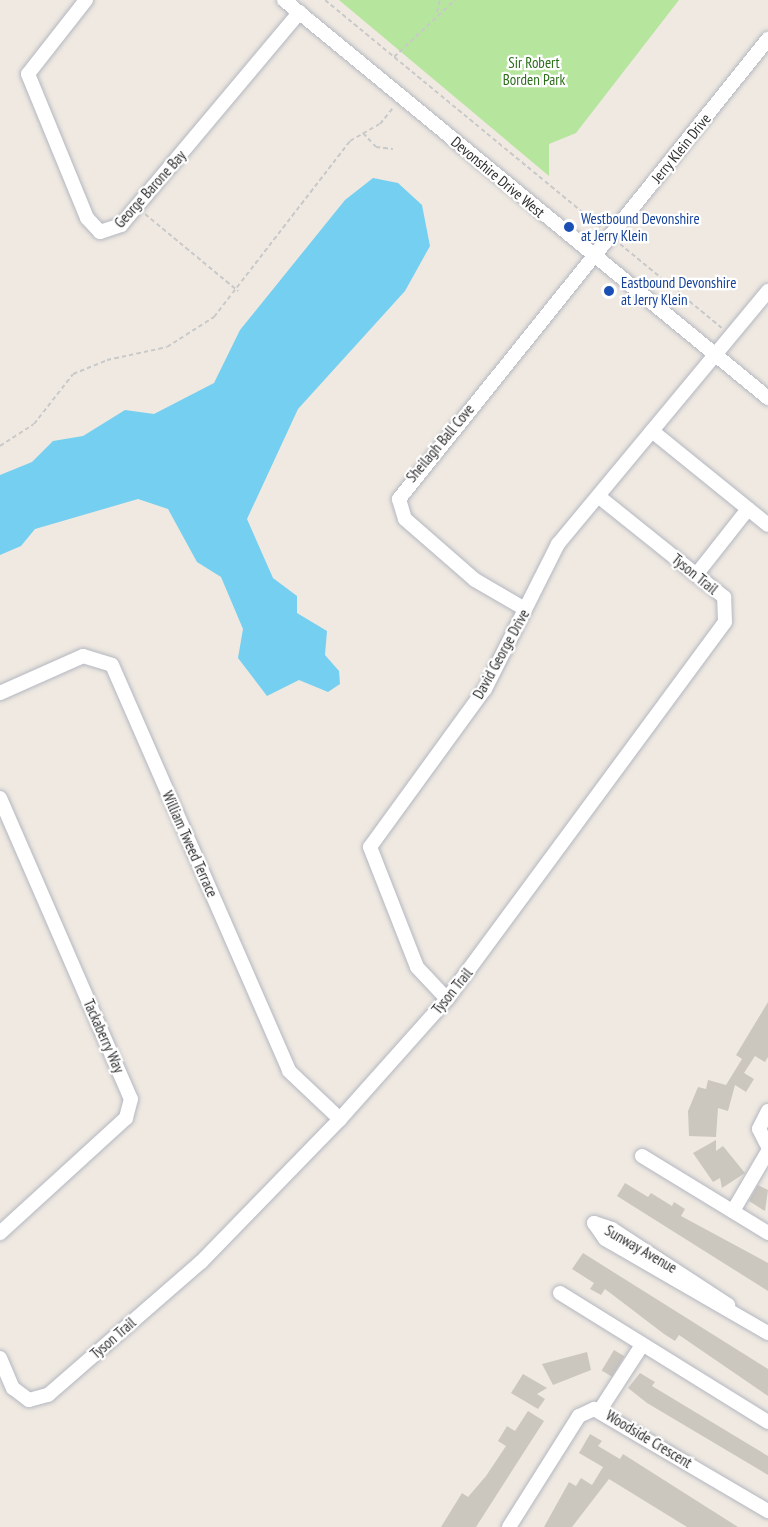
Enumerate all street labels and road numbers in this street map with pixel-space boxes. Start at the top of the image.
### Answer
street label: Jerry Klein Drive [648,110,714,186]
street label: Devonshire Drive West [448,133,548,221]
street label: George Barone Bay [110,146,190,232]
street label: Sheilagh Ball Cove [402,400,478,486]
street label: Tyson Trail [668,550,722,598]
street label: David George Drive [469,606,533,702]
street label: William Tweed Terrace [158,788,222,900]
street label: Tyson Trail [428,964,476,1018]
street label: Tackaberry Way [80,996,128,1076]
street label: Sunway Avenue [601,1221,681,1277]
street label: Tyson Trail [87,1313,139,1363]
street label: Woodside Crescent [603,1406,695,1472]

